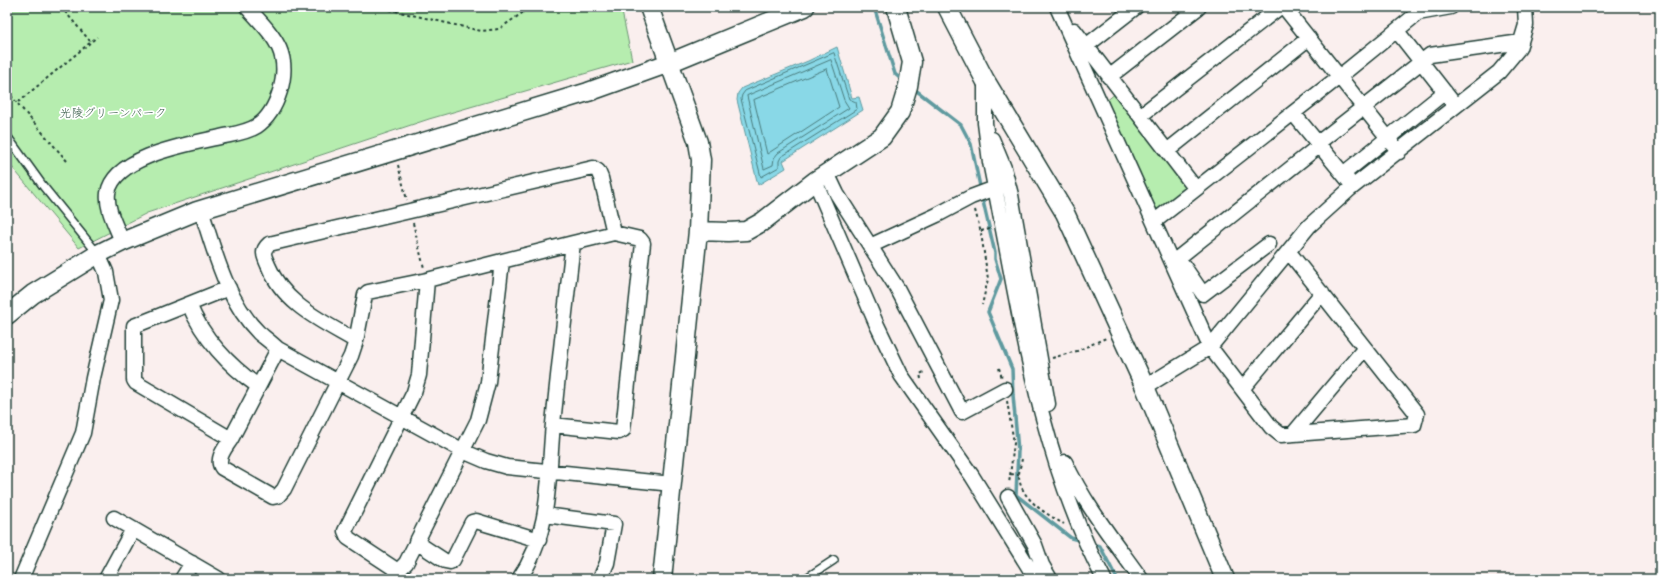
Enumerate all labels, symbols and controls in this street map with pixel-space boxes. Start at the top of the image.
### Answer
park label: 光陵グリーンパーク [60,105,166,121]

